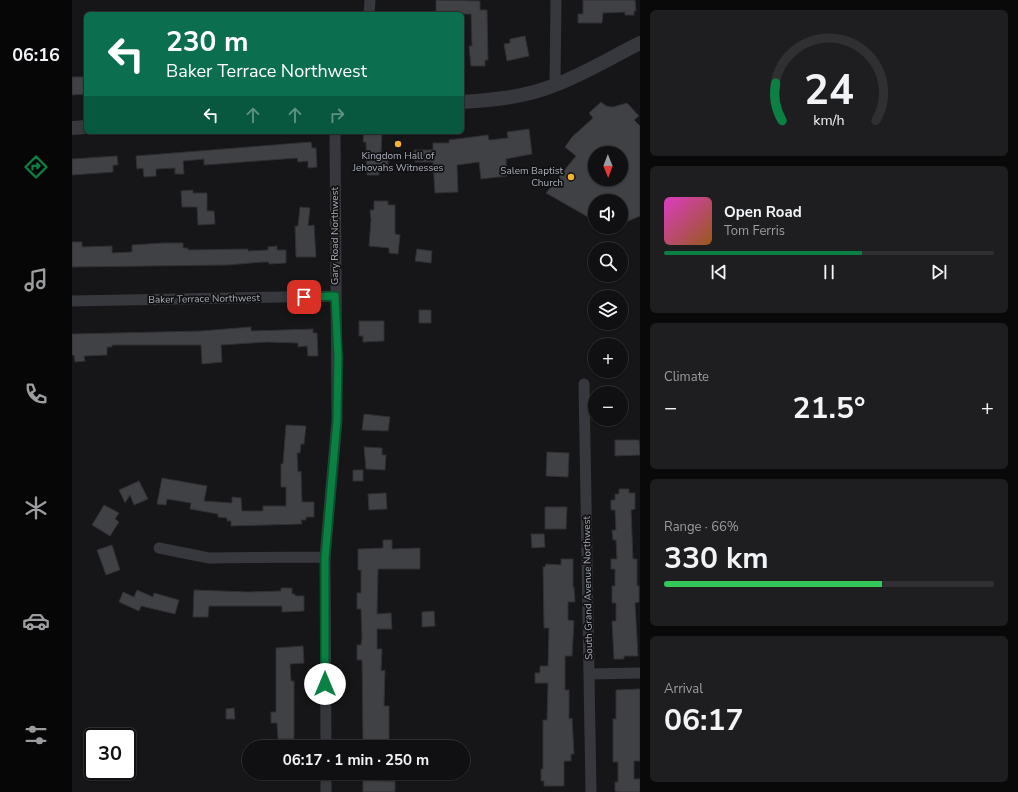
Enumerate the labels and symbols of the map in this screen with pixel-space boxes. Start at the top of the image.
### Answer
marker: Kingdom Hall of Jehovahs Witnesses [393,139,403,149]
north arrow [588,146,628,186]
place label: Kingdom Hall of Jehovahs Witnesses [352,149,444,175]
place label: Salem Baptist Church [500,164,563,190]
marker: Salem Baptist Church [566,172,576,182]
street label: Gary Road Northwest [328,187,342,285]
pin [287,280,321,314]
street label: Baker Terrace Northwest [148,291,260,307]
street label: South Grand Avenue Northwest [580,516,596,660]
position arrow [304,663,346,705]
speed limit sign: 30 [84,728,136,780]

